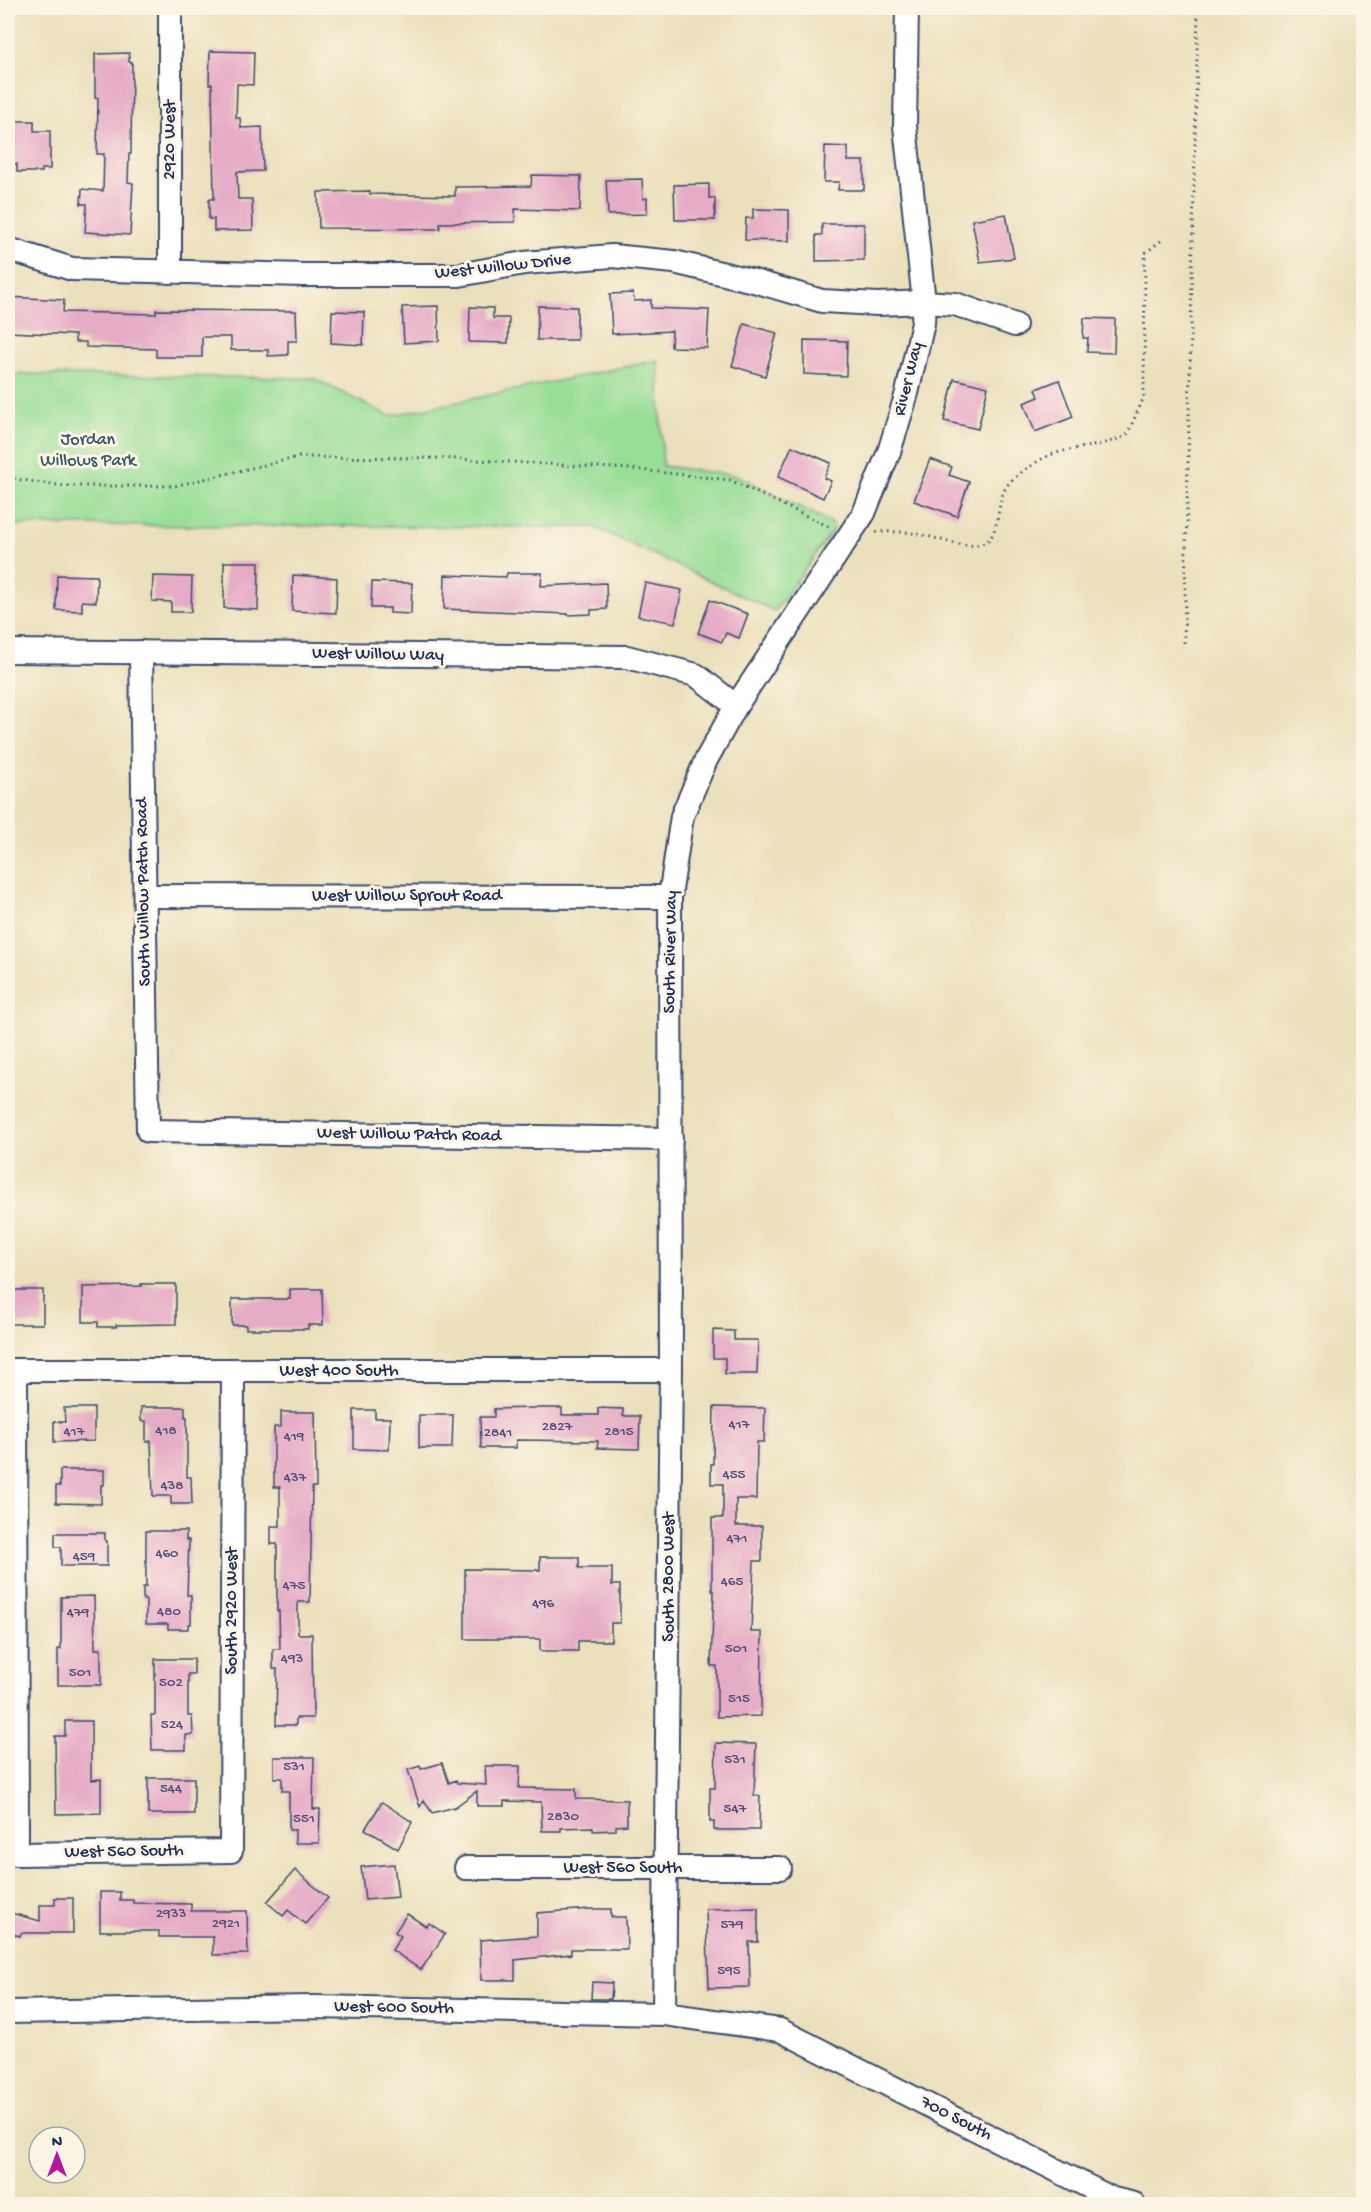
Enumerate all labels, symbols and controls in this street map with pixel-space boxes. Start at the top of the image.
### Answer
street label: 2920 West [160,98,181,180]
street label: West Willow Drive [434,249,573,285]
street label: River Way [890,340,928,418]
park label: Jordan Willows Park [40,430,138,472]
street label: West Willow Way [312,643,444,667]
street label: South Willow Patch Road [132,796,156,987]
street label: West Willow Sprout Road [312,886,503,907]
street label: South River Way [659,890,683,1014]
street label: West Willow Patch Road [317,1123,503,1147]
street label: West 400 South [279,1361,399,1382]
house number: 417 [729,1416,751,1434]
house number: 2827 [542,1418,574,1436]
house number: 418 [155,1422,177,1440]
house number: 417 [64,1423,86,1441]
house number: 2815 [604,1423,634,1441]
house number: 2841 [484,1424,512,1442]
house number: 419 [284,1428,305,1446]
house number: 455 [723,1466,746,1484]
house number: 437 [284,1469,308,1487]
house number: 438 [160,1477,184,1495]
street label: South 2800 West [659,1511,680,1642]
house number: 471 [727,1530,747,1548]
house number: 460 [155,1545,179,1563]
street label: South 2920 West [222,1546,243,1675]
house number: 459 [73,1548,96,1566]
house number: 465 [721,1573,743,1591]
house number: 475 [283,1577,305,1595]
house number: 496 [532,1595,555,1613]
house number: 480 [157,1603,181,1621]
house number: 479 [67,1604,90,1622]
house number: 501 [725,1640,747,1658]
house number: 493 [281,1650,303,1668]
house number: 501 [69,1664,91,1682]
house number: 502 [159,1674,183,1692]
house number: 515 [728,1690,750,1708]
house number: 524 [161,1716,183,1734]
house number: 531 [724,1751,746,1769]
house number: 531 [283,1758,305,1776]
house number: 544 [160,1780,182,1798]
house number: 547 [724,1800,748,1818]
house number: 2830 [547,1808,579,1826]
house number: 551 [293,1810,315,1828]
street label: West 560 South [64,1840,184,1864]
street label: West 560 South [563,1858,683,1879]
house number: 2933 [156,1905,186,1923]
house number: 2921 [212,1915,240,1933]
house number: 579 [720,1916,744,1934]
house number: 595 [717,1962,741,1980]
street label: West 600 South [334,1996,454,2020]
street label: 700 South [916,2092,995,2146]
north arrow [27,2125,87,2185]
text: N [52,2134,63,2153]

